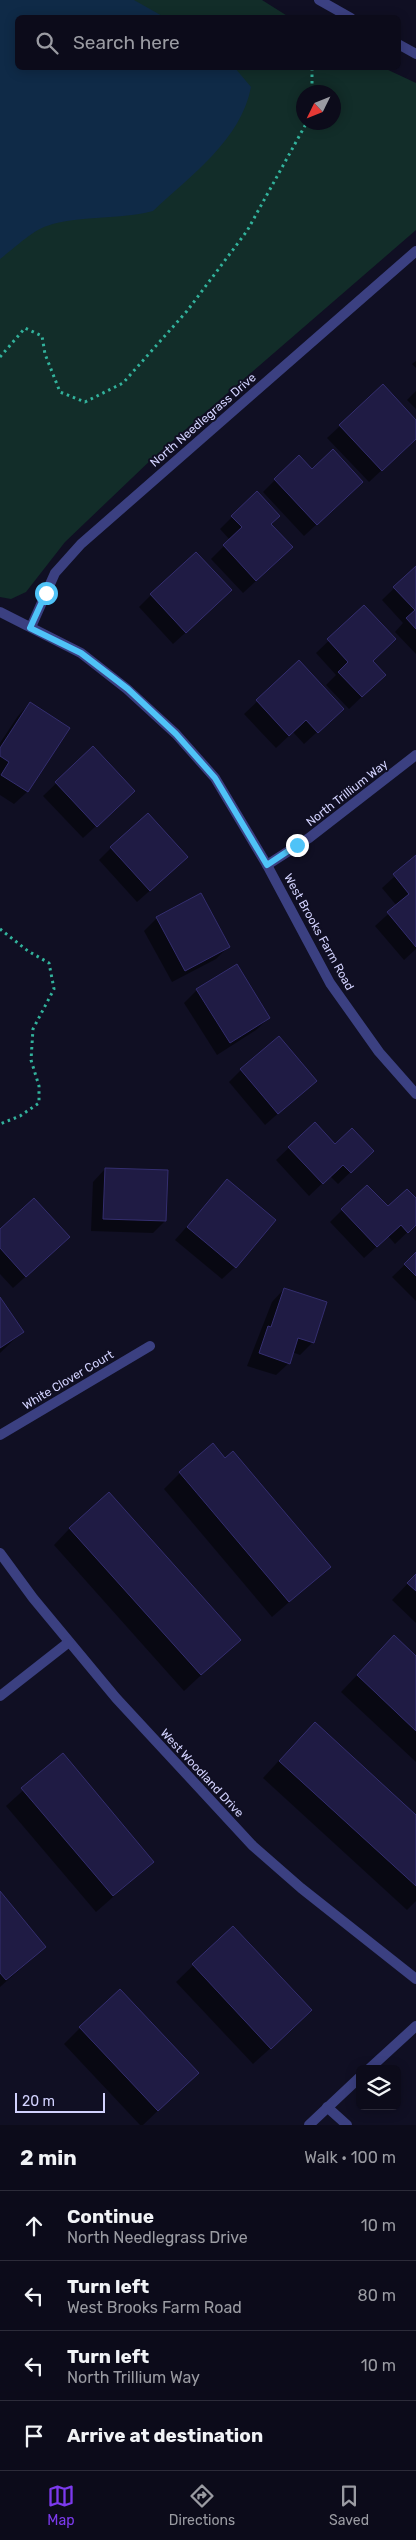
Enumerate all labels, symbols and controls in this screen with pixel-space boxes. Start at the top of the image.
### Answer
search box [15,15,401,70]
icon: search [33,29,61,57]
text: Search here [73,31,180,54]
north arrow [296,85,341,130]
street label: North Needlegrass Drive [147,370,259,470]
route start [35,582,58,605]
street label: North Trillium Way [303,757,391,829]
route end [286,834,309,857]
street label: West Brooks Farm Road [281,871,357,993]
street label: White Clover Court [20,1347,116,1413]
street label: West Woodland Drive [157,1726,247,1820]
map controls [356,2065,401,2110]
button: layers [356,2065,401,2110]
scale bar [15,2090,105,2113]
text: 20 m [22,2093,55,2110]
text: 2 min [20,2145,77,2170]
text: Walk · 100 m [304,2148,396,2167]
text: Continue [67,2205,154,2228]
icon: ahead [20,2212,48,2240]
text: 10 m [361,2216,396,2235]
text: North Needlegrass Drive [67,2228,248,2247]
text: Turn left [67,2275,149,2298]
icon: left [20,2282,48,2310]
text: 80 m [358,2286,396,2305]
text: West Brooks Farm Road [67,2298,242,2317]
text: Turn left [67,2345,149,2368]
icon: left [20,2352,48,2380]
text: 10 m [361,2356,396,2375]
text: North Trillium Way [67,2368,200,2387]
icon: arrive [20,2422,48,2450]
text: Arrive at destination [67,2424,263,2447]
tab: Map [47,2482,75,2529]
tab: Directions [169,2482,235,2529]
tab: Saved [329,2482,369,2529]

